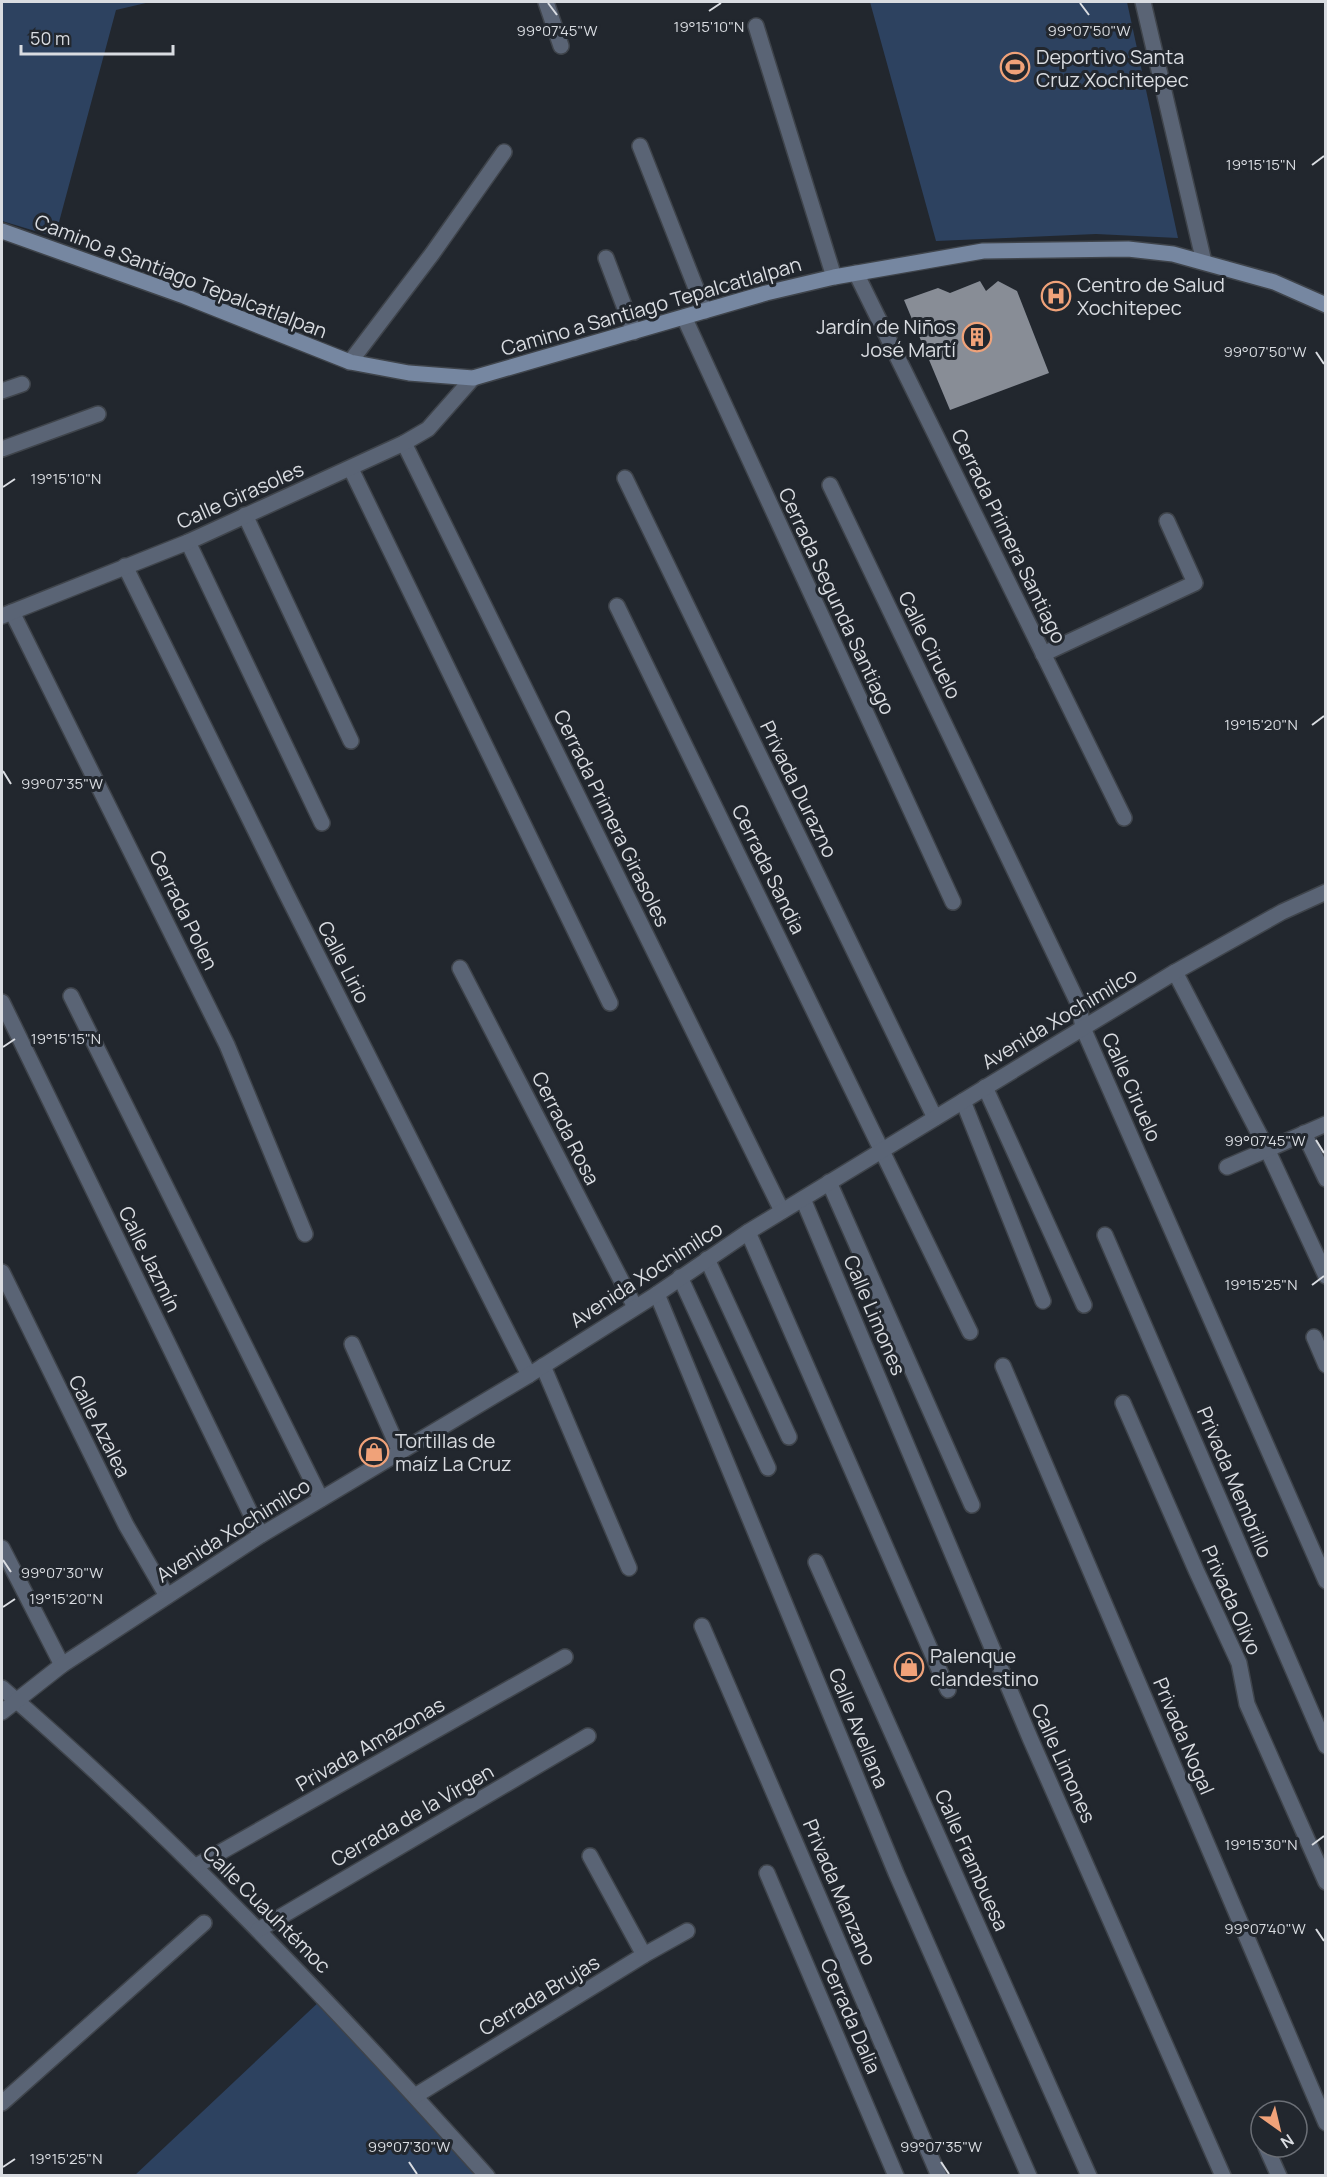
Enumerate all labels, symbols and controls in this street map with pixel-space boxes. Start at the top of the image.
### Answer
text: 19°15'10"N [674,16,744,37]
scale bar [21,18,172,56]
text: 99°07'45"W [517,20,597,41]
text: 99°07'50"W [1048,20,1130,41]
text: 50 m [30,26,70,50]
place label: Deportivo Santa Cruz Xochitepec [1036,43,1189,93]
sports icon: Deportivo Santa Cruz Xochitepec [999,51,1031,83]
text: 19°15'15"N [1226,154,1296,175]
street label: Camino a Santiago Tepalcatlalpan [31,208,331,344]
street label: Camino a Santiago Tepalcatlalpan [498,250,804,362]
place label: Centro de Salud Xochitepec [1077,271,1225,321]
hospital icon: Centro de Salud Xochitepec [1040,280,1072,312]
place label: Jardín de Niños José Martí [816,313,956,363]
building icon: Jardín de Niños José Martí [961,321,993,353]
text: 99°07'50"W [1224,341,1306,362]
street label: Cerrada Primera Santiago [945,424,1073,648]
street label: Calle Girasoles [172,455,308,535]
text: 19°15'10"N [31,468,101,489]
street label: Cerrada Segunda Santiago [772,483,902,719]
street label: Calle Ciruelo [892,587,968,704]
street label: Cerrada Primera Girasoles [548,705,676,931]
text: 19°15'20"N [1224,714,1298,735]
street label: Privada Durazno [754,716,844,862]
text: 99°07'35"W [21,773,103,794]
street label: Cerrada Sandia [726,800,812,938]
street label: Cerrada Polen [143,846,225,974]
street label: Calle Lirio [312,916,376,1008]
street label: Avenida Xochimilco [976,961,1142,1075]
text: 19°15'15"N [31,1028,101,1049]
street label: Calle Ciruelo [1096,1028,1168,1146]
street label: Cerrada Rosa [526,1067,606,1189]
text: 99°07'45"W [1225,1130,1305,1151]
street label: Calle Jazmín [113,1201,187,1317]
street label: Avenida Xochimilco [565,1214,728,1333]
street label: Calle Limones [838,1251,912,1379]
text: 19°15'25"N [1225,1274,1297,1295]
street label: Calle Azalea [63,1370,137,1482]
street label: Privada Membrillo [1191,1402,1279,1562]
place label: Tortillas de maíz La Cruz [395,1427,512,1477]
shop icon: Tortillas de maíz La Cruz [358,1436,390,1468]
street label: Avenida Xochimilco [151,1472,315,1588]
street label: Privada Olivo [1196,1541,1268,1659]
text: 99°07'30"W [21,1562,103,1583]
text: 19°15'20"N [29,1588,103,1609]
place label: Palenque clandestino [930,1642,1039,1692]
shop icon: Palenque clandestino [893,1651,925,1683]
street label: Calle Avellana [823,1664,895,1792]
street label: Privada Nogal [1147,1673,1221,1799]
street label: Privada Amazonas [291,1690,449,1798]
street label: Calle Limones [1026,1699,1102,1827]
street label: Cerrada de la Virgen [326,1757,498,1873]
street label: Calle Frambuesa [929,1785,1015,1935]
street label: Privada Manzano [797,1815,883,1969]
text: 19°15'30"N [1224,1834,1298,1855]
street label: Calle Cuauhtémoc [197,1839,337,1979]
text: 99°07'40"W [1224,1918,1306,1939]
street label: Cerrada Brujas [474,1948,604,2042]
street label: Cerrada Dalia [815,1954,887,2078]
north arrow [1249,2099,1309,2159]
text: N [1276,2129,1298,2154]
text: 99°07'30"W [368,2136,450,2157]
text: 99°07'35"W [900,2136,982,2157]
text: 19°15'25"N [30,2148,102,2169]

